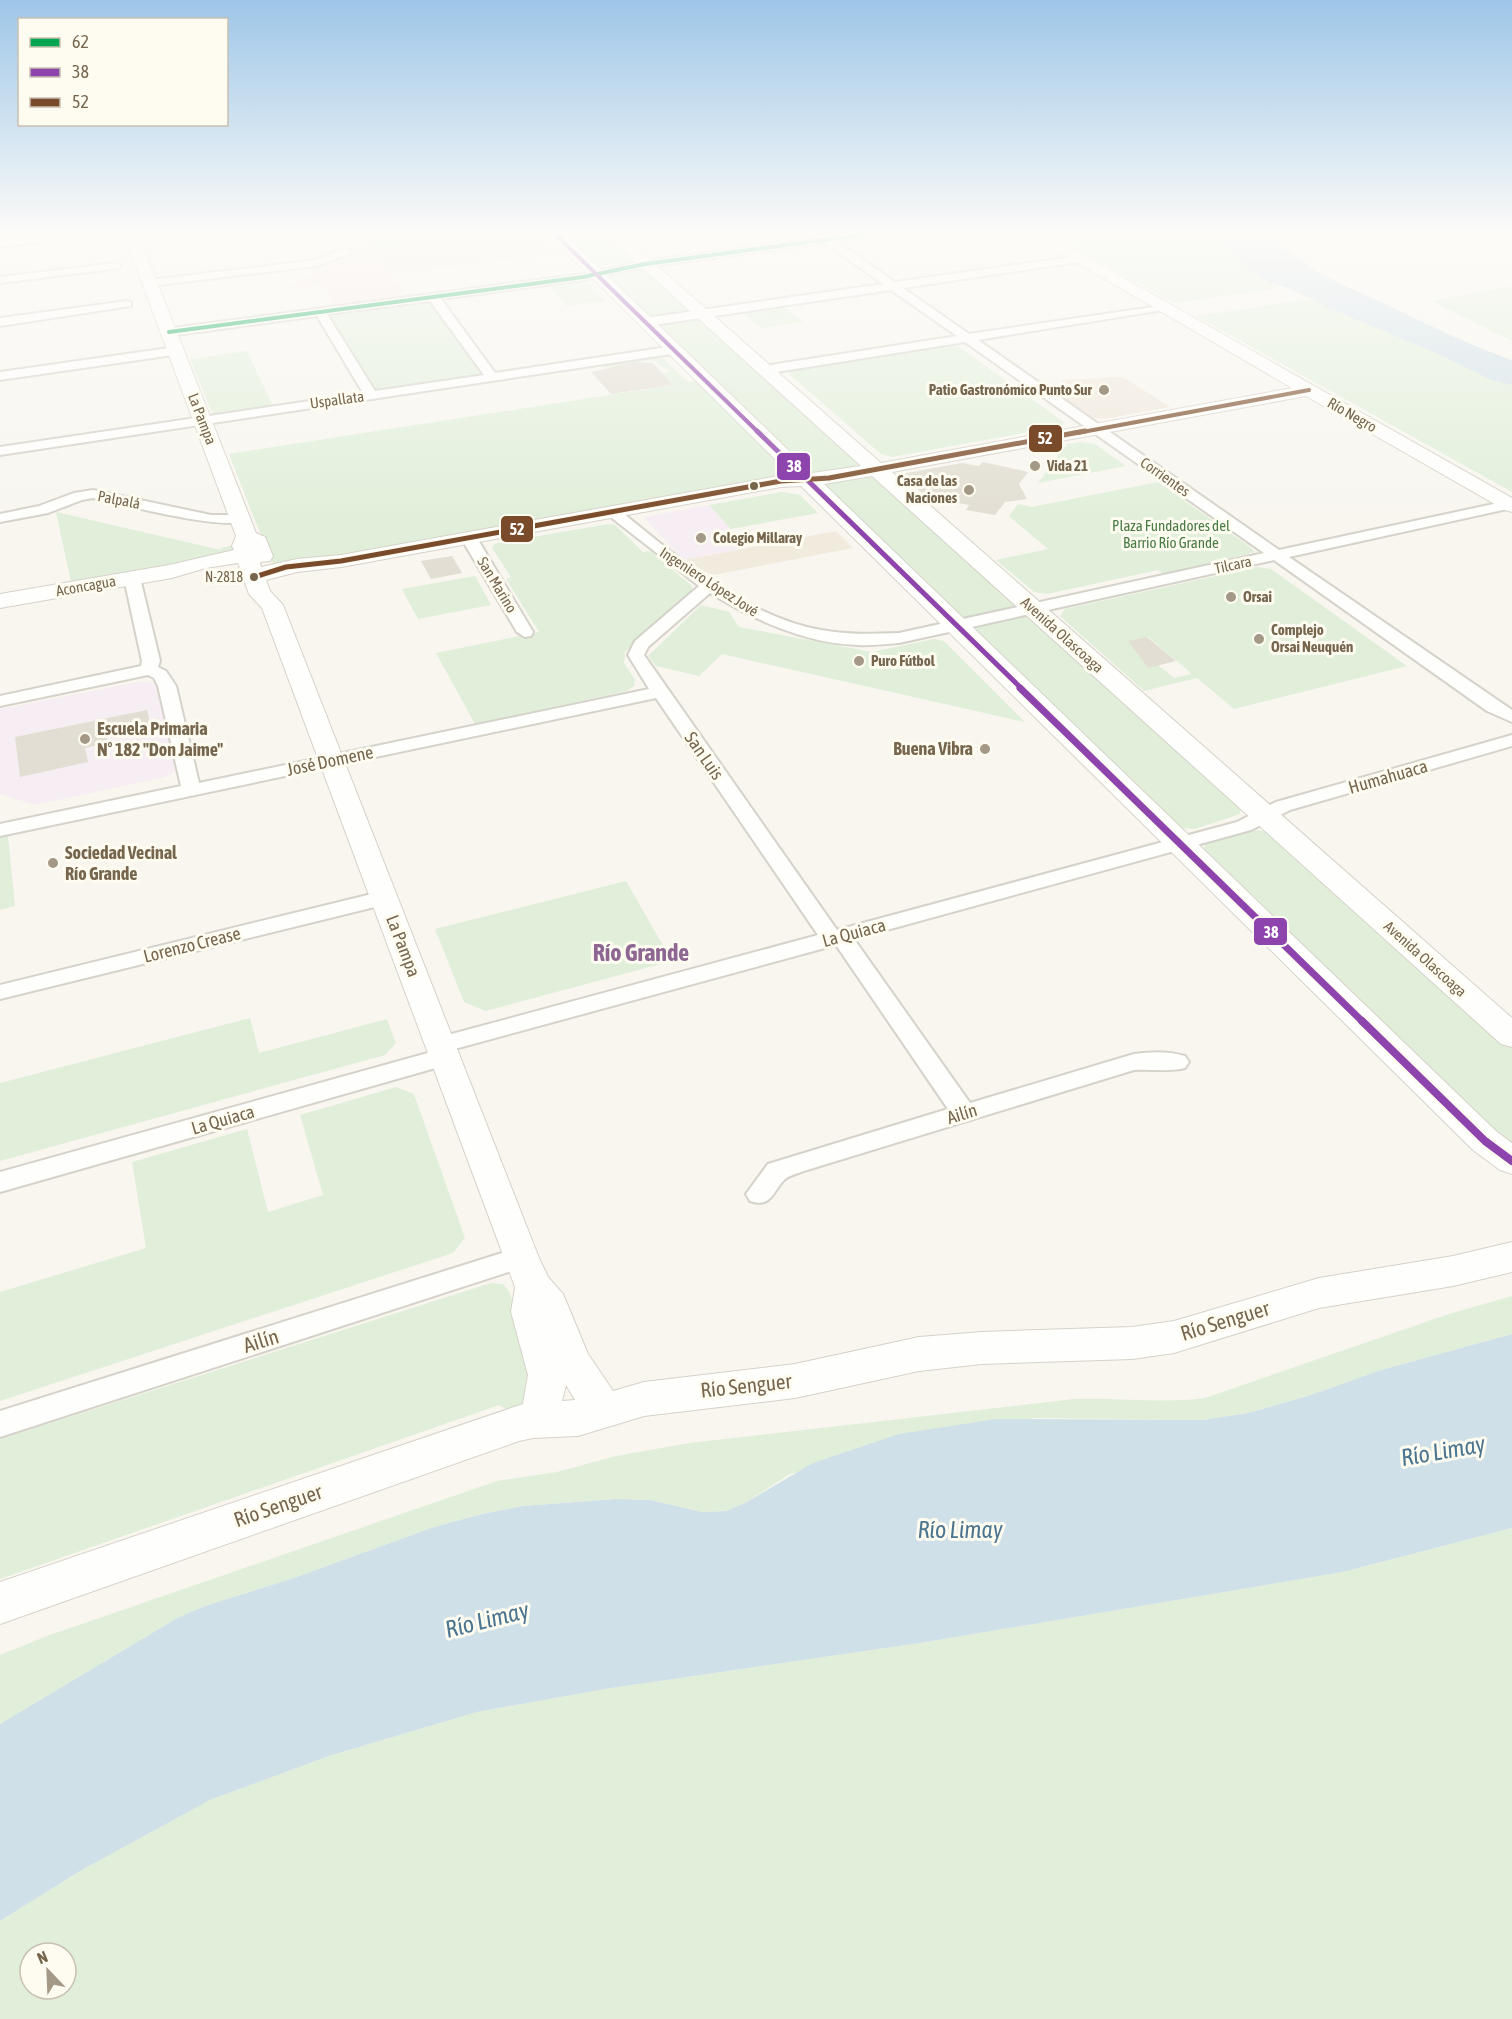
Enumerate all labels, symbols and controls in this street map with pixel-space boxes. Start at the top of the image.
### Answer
legend [18,18,228,126]
text: 62 [72,31,89,52]
text: 38 [72,61,89,82]
text: 52 [72,91,89,112]
place label: Patio Gastronómico Punto Sur [929,381,1093,398]
marker: Patio Gastronómico Punto Sur [1097,383,1111,397]
street label: Uspallata [309,387,365,412]
street label: La Pampa [185,391,220,447]
street label: Río Negro [1325,394,1380,435]
line badge: 52 [1028,424,1063,453]
text: 52 [1037,429,1053,447]
line badge: 38 [776,452,811,481]
street label: Corrientes [1137,453,1193,500]
text: 38 [786,457,802,475]
place label: Vida 21 [1046,457,1088,474]
marker: Vida 21 [1028,459,1042,473]
place label: Casa de las Naciones [897,472,958,506]
unlabelled marker [748,480,760,492]
marker: Casa de las Naciones [962,483,976,497]
street label: Palpalá [96,487,142,512]
line badge: 52 [500,515,534,543]
park label: Plaza Fundadores del Barrio Río Grande [1112,517,1230,551]
text: 52 [509,520,525,538]
place label: Colegio Millaray [713,529,803,546]
marker: Colegio Millaray [694,531,708,545]
street label: Ingeniero López Jové [657,543,762,620]
street label: Tilcara [1213,552,1253,577]
street label: San Marino [474,554,521,616]
place label: N-2818 [205,569,243,585]
marker: N-2818 [248,571,260,583]
street label: Aconcagua [55,572,117,599]
place label: Orsai [1243,588,1272,605]
marker: Orsai [1224,590,1238,604]
street label: Avenida Olascoaga [1018,593,1107,676]
place label: Complejo Orsai Neuquén [1271,621,1353,655]
marker: Complejo Orsai Neuquén [1252,632,1266,646]
place label: Puro Fútbol [871,652,936,669]
marker: Puro Fútbol [852,654,866,668]
place label: Escuela Primaria N° 182 "Don Jaime" [97,718,223,760]
street label: San Luis [681,728,728,784]
marker: Escuela Primaria N° 182 "Don Jaime" [78,732,92,746]
place label: Buena Vibra [893,738,973,759]
street label: José Domene [285,741,375,780]
marker: Buena Vibra [978,742,992,756]
street label: Humahuaca [1346,755,1430,798]
place label: Sociedad Vecinal Río Grande [65,842,177,884]
marker: Sociedad Vecinal Río Grande [46,856,60,870]
street label: La Pampa [382,912,425,980]
street label: La Quiaca [820,914,888,951]
line badge: 38 [1253,917,1288,946]
street label: Avenida Olascoaga [1381,917,1470,1000]
street label: Lorenzo Crease [141,922,243,967]
text: 38 [1263,923,1279,941]
district label: Río Grande [593,939,689,966]
street label: Ailín [944,1099,980,1128]
street label: La Quiaca [189,1101,257,1139]
street label: Río Senguer [1177,1295,1273,1345]
street label: Ailín [240,1323,281,1357]
street label: Río Senguer [699,1368,793,1402]
water label: Río Limay [1399,1430,1487,1471]
street label: Río Senguer [230,1479,326,1531]
water label: Río Limay [917,1516,1003,1543]
water label: Río Limay [442,1596,532,1643]
north arrow [18,1941,78,2001]
text: N [34,1947,50,1967]

